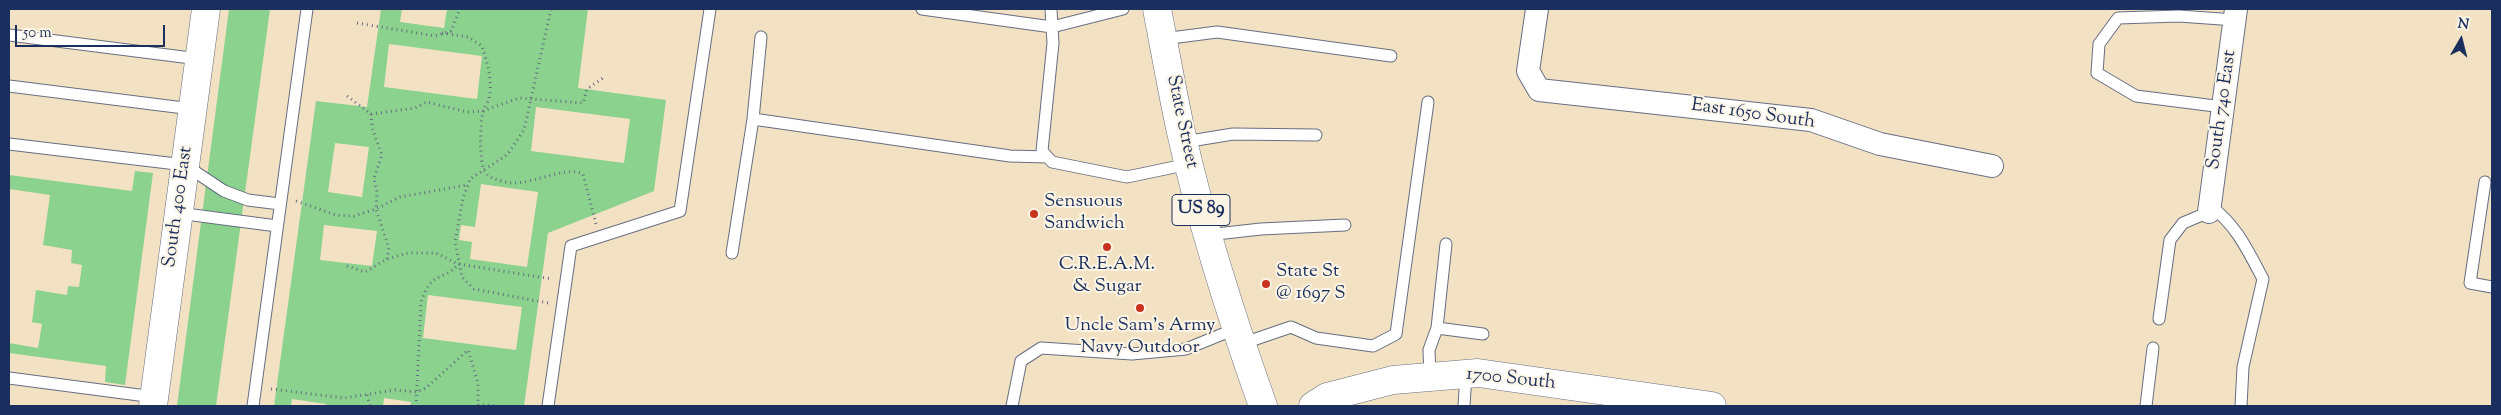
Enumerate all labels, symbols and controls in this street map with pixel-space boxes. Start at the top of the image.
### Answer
text: N [2456,14,2470,36]
scale bar [18,15,168,47]
north arrow [2436,15,2486,65]
text: 50 m [23,23,52,44]
street label: South 740 East [2203,49,2243,171]
street label: State Street [1160,73,1202,171]
street label: East 1650 South [1689,95,1817,135]
street label: South 400 East [159,145,199,269]
place label: Sensuous Sandwich [1044,192,1125,236]
road number: US 89 [1172,194,1230,226]
marker: Sensuous Sandwich [1028,208,1040,220]
marker: C.R.E.A.M. & Sugar [1101,241,1113,253]
place label: C.R.E.A.M. & Sugar [1059,255,1155,299]
place label: State St @ 1697 S [1276,262,1346,306]
marker: State St @ 1697 S [1260,278,1272,290]
marker: Uncle Sam's Army Navy Outdoor [1134,302,1146,314]
place label: Uncle Sam's Army Navy Outdoor [1065,316,1215,360]
street label: 1700 South [1465,364,1557,396]

